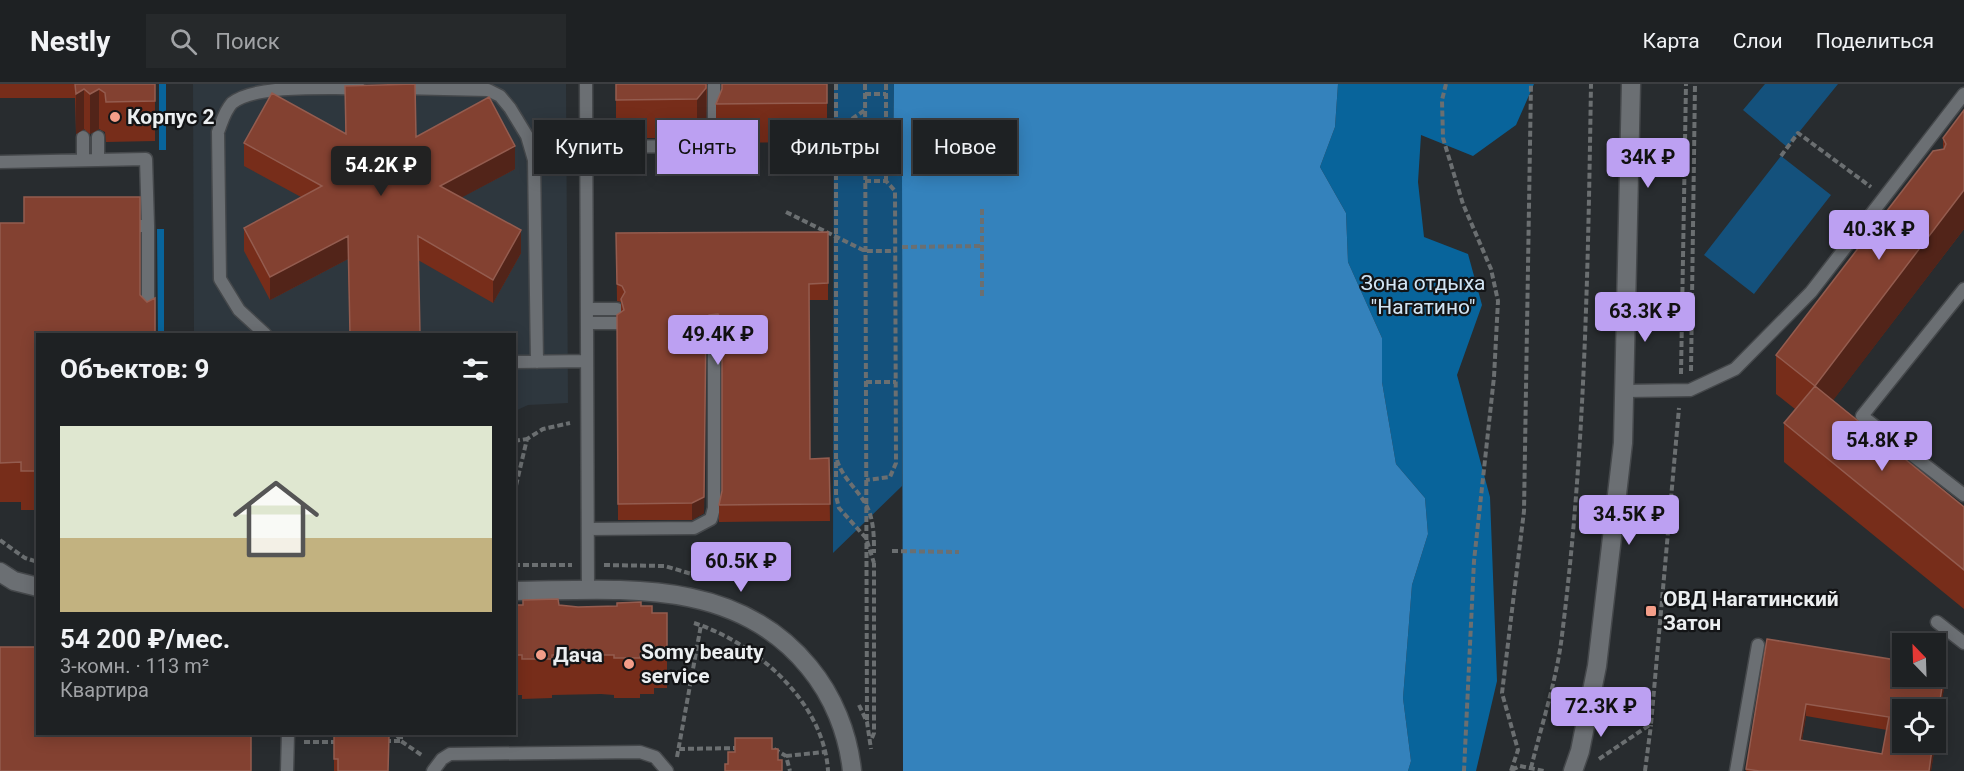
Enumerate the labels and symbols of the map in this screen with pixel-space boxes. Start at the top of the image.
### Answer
place label: Корпус 2 [127,105,215,129]
marker: Корпус 2 [108,110,122,124]
pin: 34K ₽ [1606,138,1690,189]
pin: 54.2K ₽ [326,146,436,197]
pin: 40.3K ₽ [1824,210,1934,261]
park label: Зона отдыха "Нагатино" [1361,271,1485,319]
pin: 63.3K ₽ [1590,292,1700,343]
pin: 49.4K ₽ [663,315,773,366]
pin: 54.8K ₽ [1827,421,1937,472]
pin: 34.5K ₽ [1574,495,1684,546]
pin: 60.5K ₽ [686,542,796,593]
place label: ОВД Нагатинский Затон [1663,587,1839,635]
marker: ОВД Нагатинский Затон [1644,604,1658,618]
north arrow [1892,633,1946,687]
place label: Somy beauty service [641,640,764,688]
place label: Дача [553,643,603,667]
marker: Дача [534,648,548,662]
marker: Somy beauty service [622,657,636,671]
pin: 72.3K ₽ [1546,687,1656,738]

